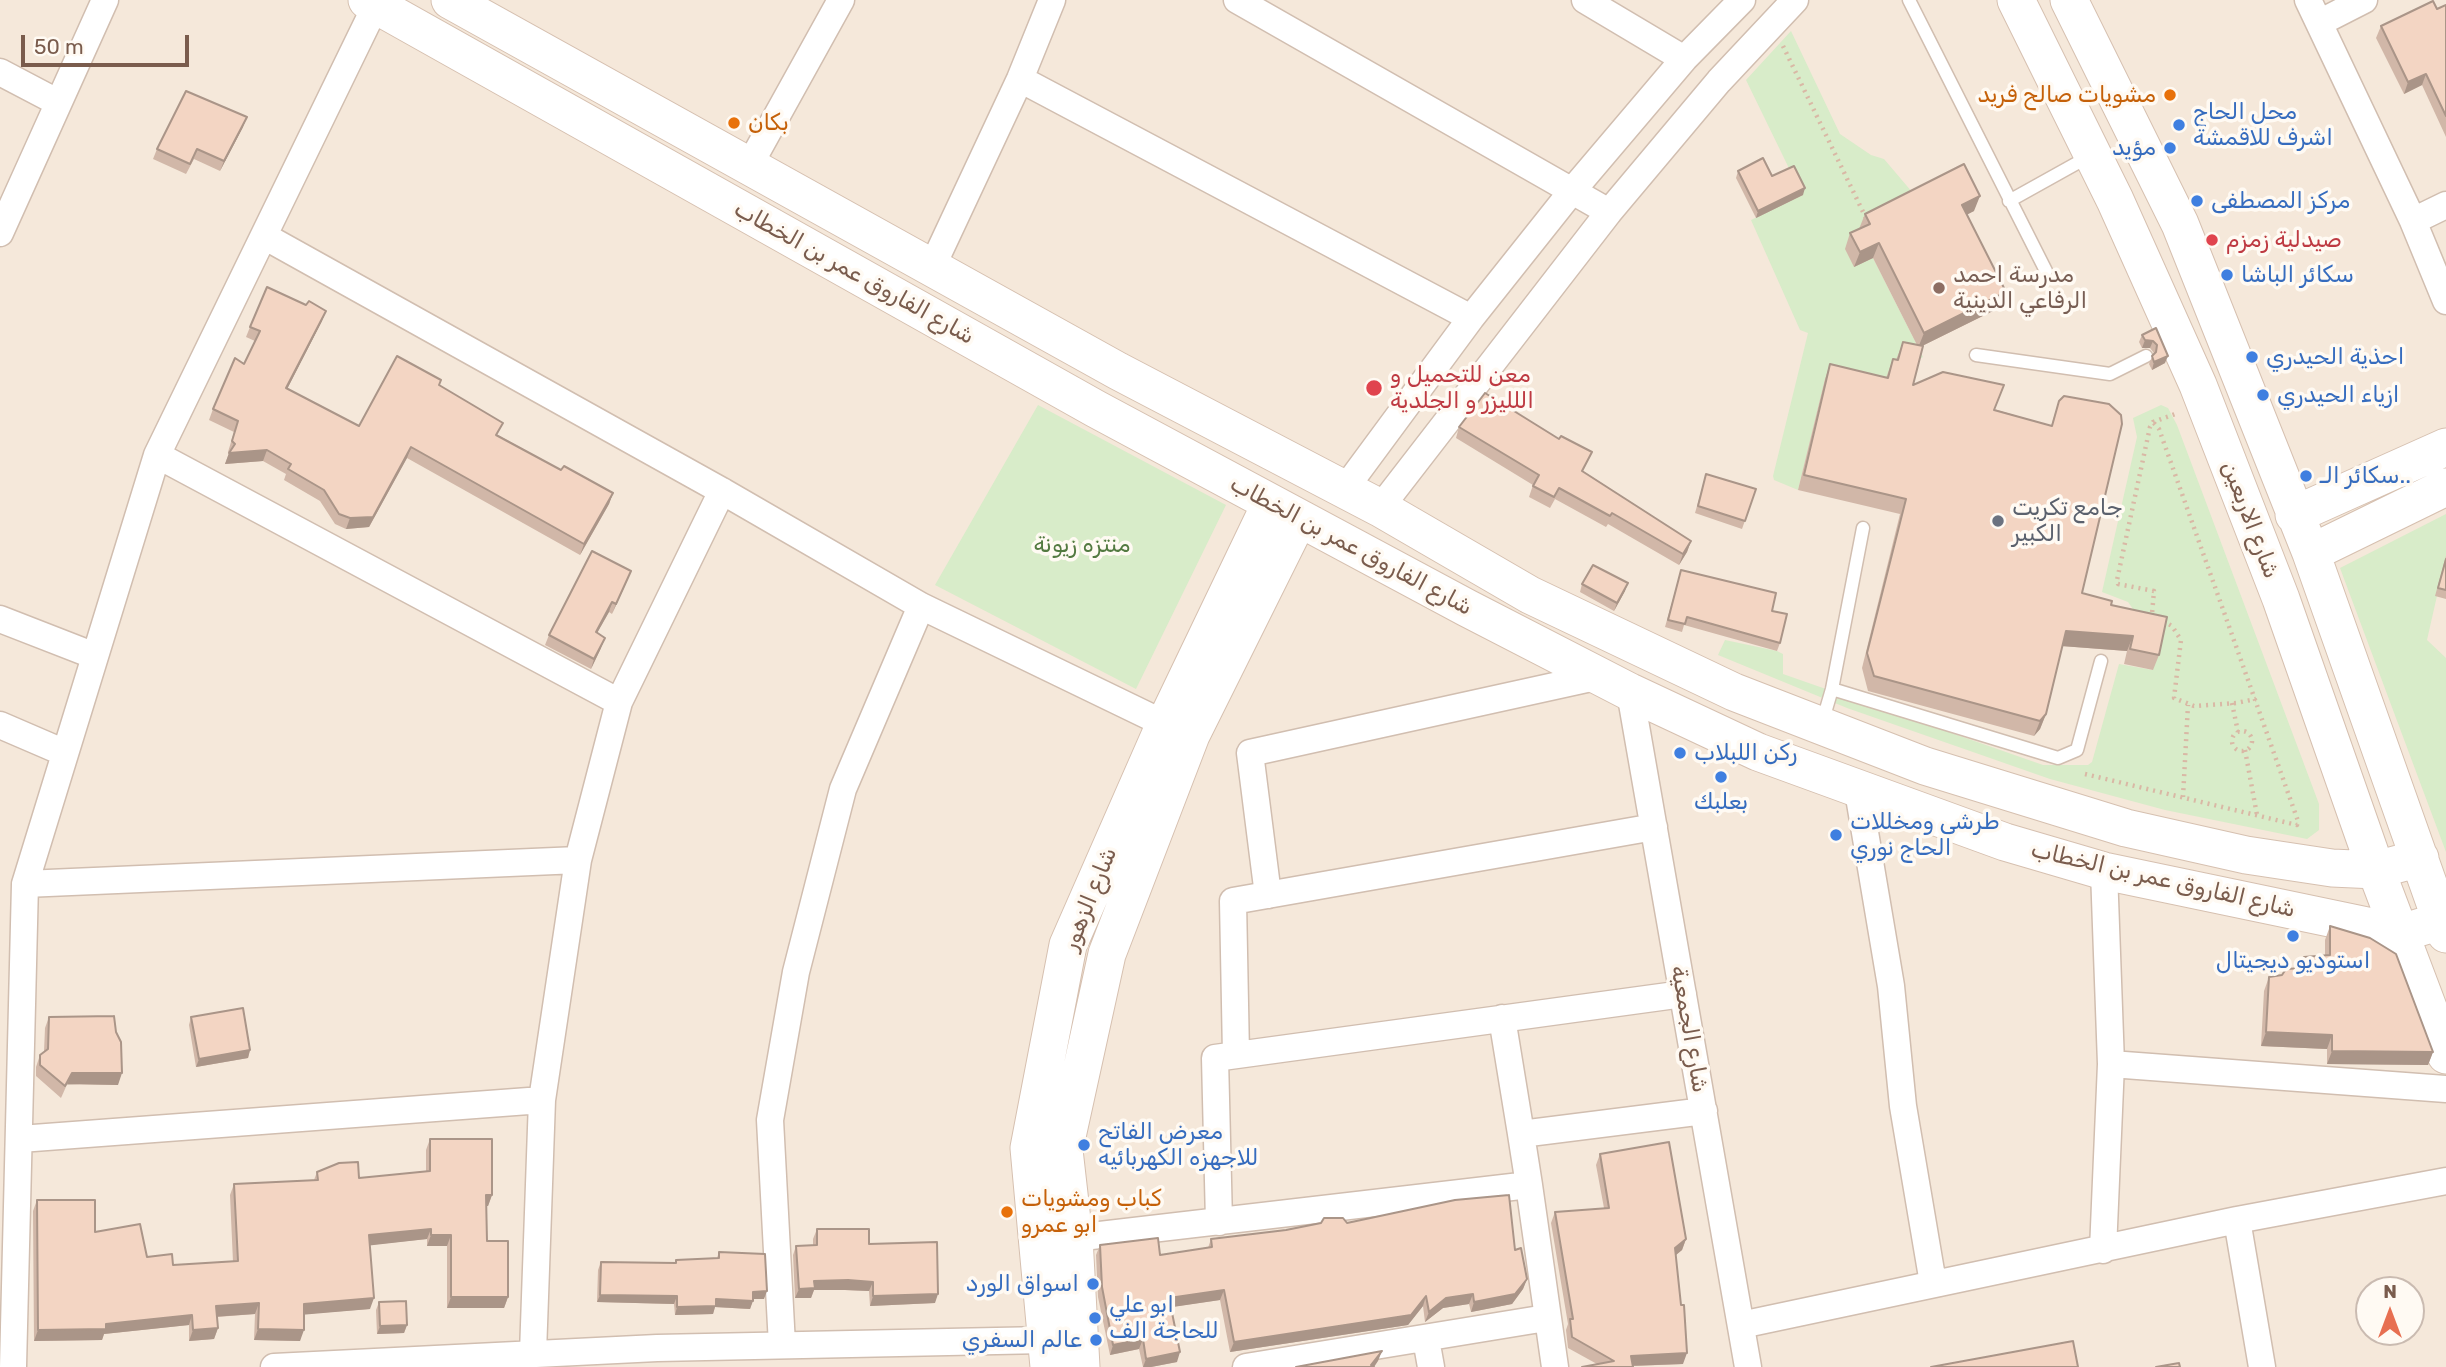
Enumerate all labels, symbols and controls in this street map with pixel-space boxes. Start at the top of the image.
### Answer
scale bar [24,21,192,65]
text: 50 m [34,34,84,59]
place label: مشويات صالح فريد [1977,81,2156,109]
marker: مشويات صالح فريد [2162,87,2178,103]
place label: محل الحاج اشرف للاقمشة [2193,98,2333,152]
place label: بكان [748,109,789,137]
marker: بكان [726,115,742,131]
marker: محل الحاج اشرف للاقمشة [2171,117,2187,133]
place label: مؤيد [2112,134,2156,162]
marker: مؤيد [2162,140,2178,156]
place label: مركز المصطفى [2211,187,2350,215]
marker: مركز المصطفى [2189,193,2205,209]
street label: شارع الفاروق عمر بن الخطاب [729,195,979,351]
place label: صيدلية زمزم [2226,226,2342,254]
marker: صيدلية زمزم [2204,232,2220,248]
place label: مدرسة احمد الرفاعي الدينية [1953,261,2087,315]
place label: سكائر الباشا [2241,261,2354,289]
marker: سكائر الباشا [2219,267,2235,283]
marker: مدرسة احمد الرفاعي الدينية [1931,280,1947,296]
place label: احذية الحيدري [2266,343,2404,371]
marker: احذية الحيدري [2244,349,2260,365]
place label: معن للتحميل و اللليزر و الجلدية [1390,361,1534,415]
marker: معن للتحميل و اللليزر و الجلدية [1364,378,1384,398]
place label: ازياء الحيدري [2277,381,2399,409]
marker: ازياء الحيدري [2255,387,2271,403]
street label: شارع الاربعين [2215,458,2285,582]
place label: سكائر الـ.. [2320,462,2411,490]
marker: سكائر الـ.. [2298,468,2314,484]
street label: شارع الفاروق عمر بن الخطاب [1225,470,1477,622]
place label: جامع تكريت الكبير [2012,494,2123,548]
marker: جامع تكريت الكبير [1990,513,2006,529]
park label: منتزه زيونة [1033,531,1131,559]
place label: ركن اللبلاب [1694,739,1797,767]
marker: ركن اللبلاب [1672,745,1688,761]
marker: بعلبك [1713,769,1729,785]
place label: بعلبك [1694,788,1748,816]
place label: طرشي ومخللات الحاج نوري [1850,808,2000,862]
marker: طرشي ومخللات الحاج نوري [1828,827,1844,843]
street label: شارع الفاروق عمر بن الخطاب [2028,836,2298,924]
street label: شارع الزهور [1057,843,1123,955]
marker: استوديو ديجيتال [2285,928,2301,944]
place label: استوديو ديجيتال [2216,947,2370,975]
street label: شارع الجمعية [1664,963,1714,1095]
place label: معرض الفاتح للاجهزه الكهربائيه [1098,1118,1258,1172]
marker: معرض الفاتح للاجهزه الكهربائيه [1076,1137,1092,1153]
place label: كباب ومشويات ابو عمرو [1021,1185,1162,1239]
marker: كباب ومشويات ابو عمرو [999,1204,1015,1220]
place label: اسواق الورد [966,1270,1079,1298]
marker: اسواق الورد [1085,1276,1101,1292]
north arrow [2355,1276,2425,1346]
text: N [2383,1280,2397,1303]
place label: ابو علي للحاجة الف [1109,1291,1219,1345]
marker: ابو علي للحاجة الف [1087,1310,1103,1326]
place label: عالم السفري [962,1326,1082,1354]
marker: عالم السفري [1088,1332,1104,1348]

